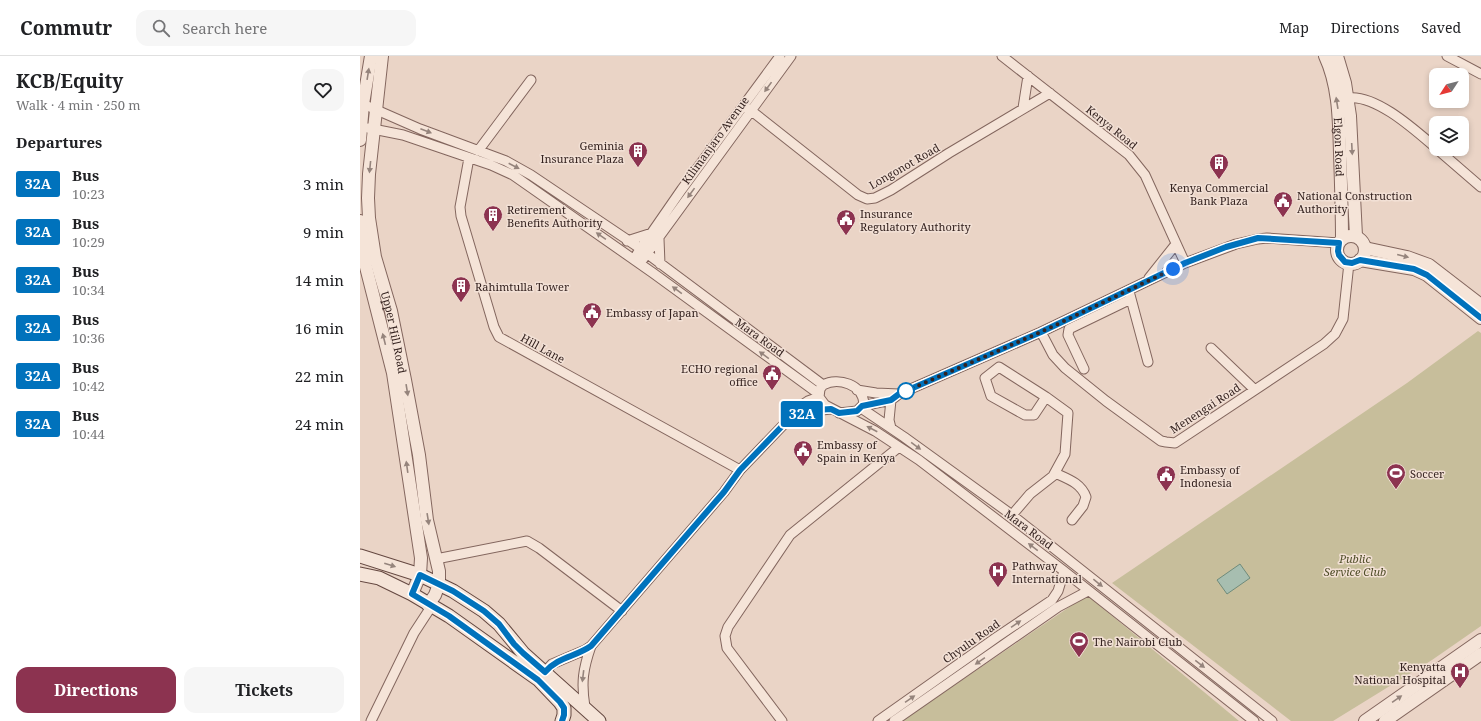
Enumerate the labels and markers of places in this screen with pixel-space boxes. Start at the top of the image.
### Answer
place label: Geminia Insurance Plaza [540,138,624,166]
building icon: Geminia Insurance Plaza [627,140,649,168]
building icon: Kenya Commercial Bank Plaza [1208,152,1230,180]
place label: Kenya Commercial Bank Plaza [1170,180,1269,208]
place label: National Construction Authority [1297,188,1412,216]
public building icon: National Construction Authority [1272,190,1294,218]
place label: Retirement Benefits Authority [507,202,603,230]
building icon: Retirement Benefits Authority [482,204,504,232]
place label: Insurance Regulatory Authority [860,206,971,234]
public building icon: Insurance Regulatory Authority [835,208,857,236]
building icon: Rahimtulla Tower [450,275,472,303]
place label: Rahimtulla Tower [475,279,570,294]
public building icon: Embassy of Japan [581,301,603,329]
place label: Embassy of Japan [606,305,699,320]
place label: ECHO regional office [681,361,759,389]
public building icon: ECHO regional office [761,363,783,391]
unlabelled marker [897,382,915,400]
place label: Embassy of Spain in Kenya [817,437,896,465]
public building icon: Embassy of Spain in Kenya [792,439,814,467]
place label: Embassy of Indonesia [1180,462,1241,490]
sports icon: Soccer [1385,462,1407,490]
public building icon: Embassy of Indonesia [1155,464,1177,492]
place label: Soccer [1410,466,1445,481]
place label: Pathway International [1012,558,1082,586]
hospital icon: Pathway International [987,560,1009,588]
sports icon: The Nairobi Club [1068,630,1090,658]
place label: The Nairobi Club [1093,634,1182,649]
place label: Kenyatta National Hospital [1354,659,1447,687]
hospital icon: Kenyatta National Hospital [1449,661,1471,689]

